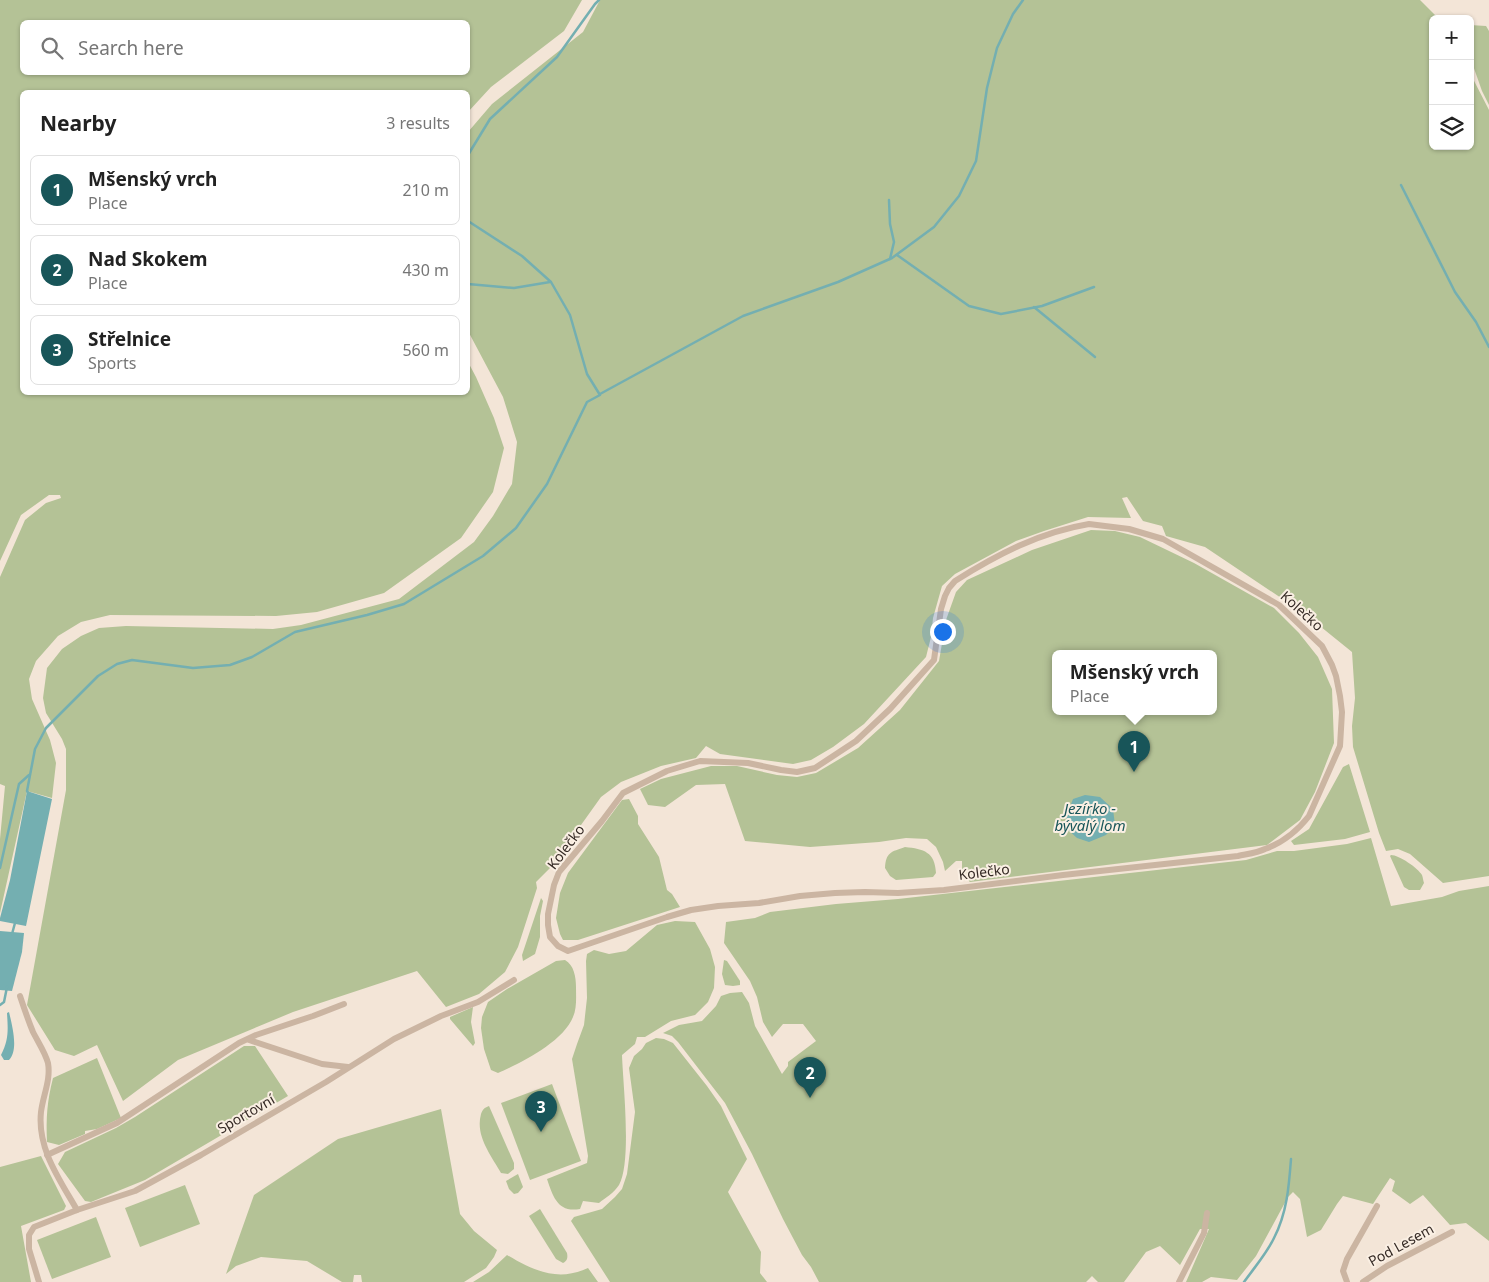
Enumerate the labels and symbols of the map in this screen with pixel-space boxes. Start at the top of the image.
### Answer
street label: Kolečko [1277,586,1328,635]
your location [930,619,956,645]
pin: 1 [1118,731,1150,772]
water label: Jezírko - bývalý lom [1054,798,1126,835]
street label: Kolečko [543,820,589,873]
street label: Kolečko [957,859,1011,884]
pin: 2 [794,1057,826,1098]
street label: Sportovní [214,1089,278,1138]
pin: 3 [525,1091,557,1132]
street label: Pod Lesem [1365,1219,1437,1270]

